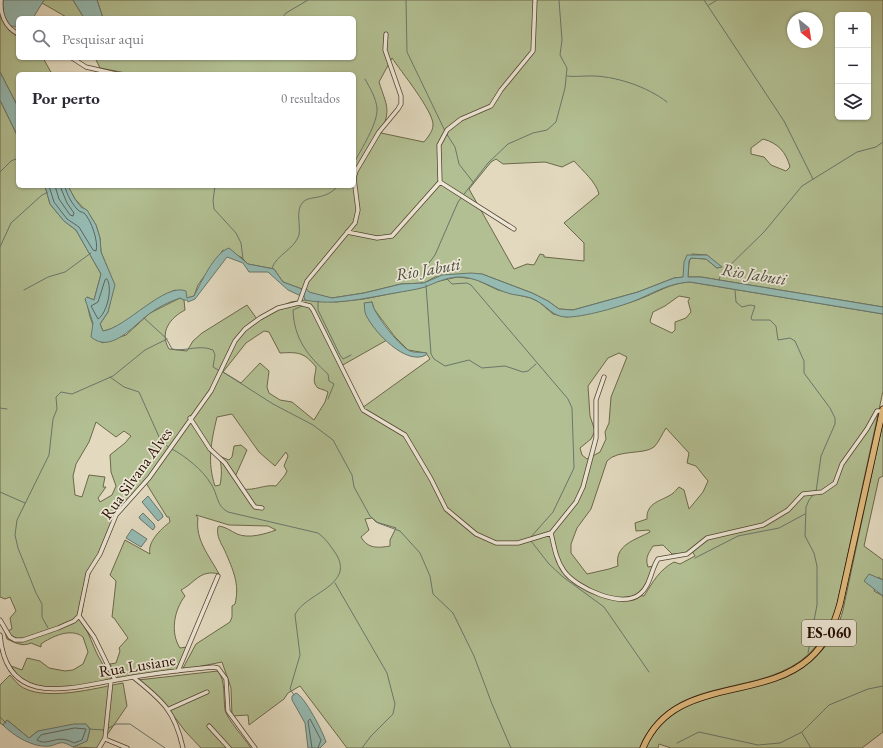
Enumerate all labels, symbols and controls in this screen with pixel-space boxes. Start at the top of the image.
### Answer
north arrow [787,12,823,48]
map controls [835,12,871,120]
button: + [835,12,871,48]
search box [16,16,356,60]
icon: search [30,27,52,49]
text: Pesquisar aqui [62,29,144,48]
button: − [835,48,871,84]
button: layers [835,84,871,120]
text: Por perto [32,87,100,109]
text: 0 resultados [281,90,340,107]
water label: Rio Jabuti [394,252,463,286]
water label: Rio Jabuti [720,258,789,290]
street label: Rua Silvana Alves [96,423,177,523]
road number: ES-060 [802,620,856,646]
street label: Rua Lusiane [97,649,177,682]

